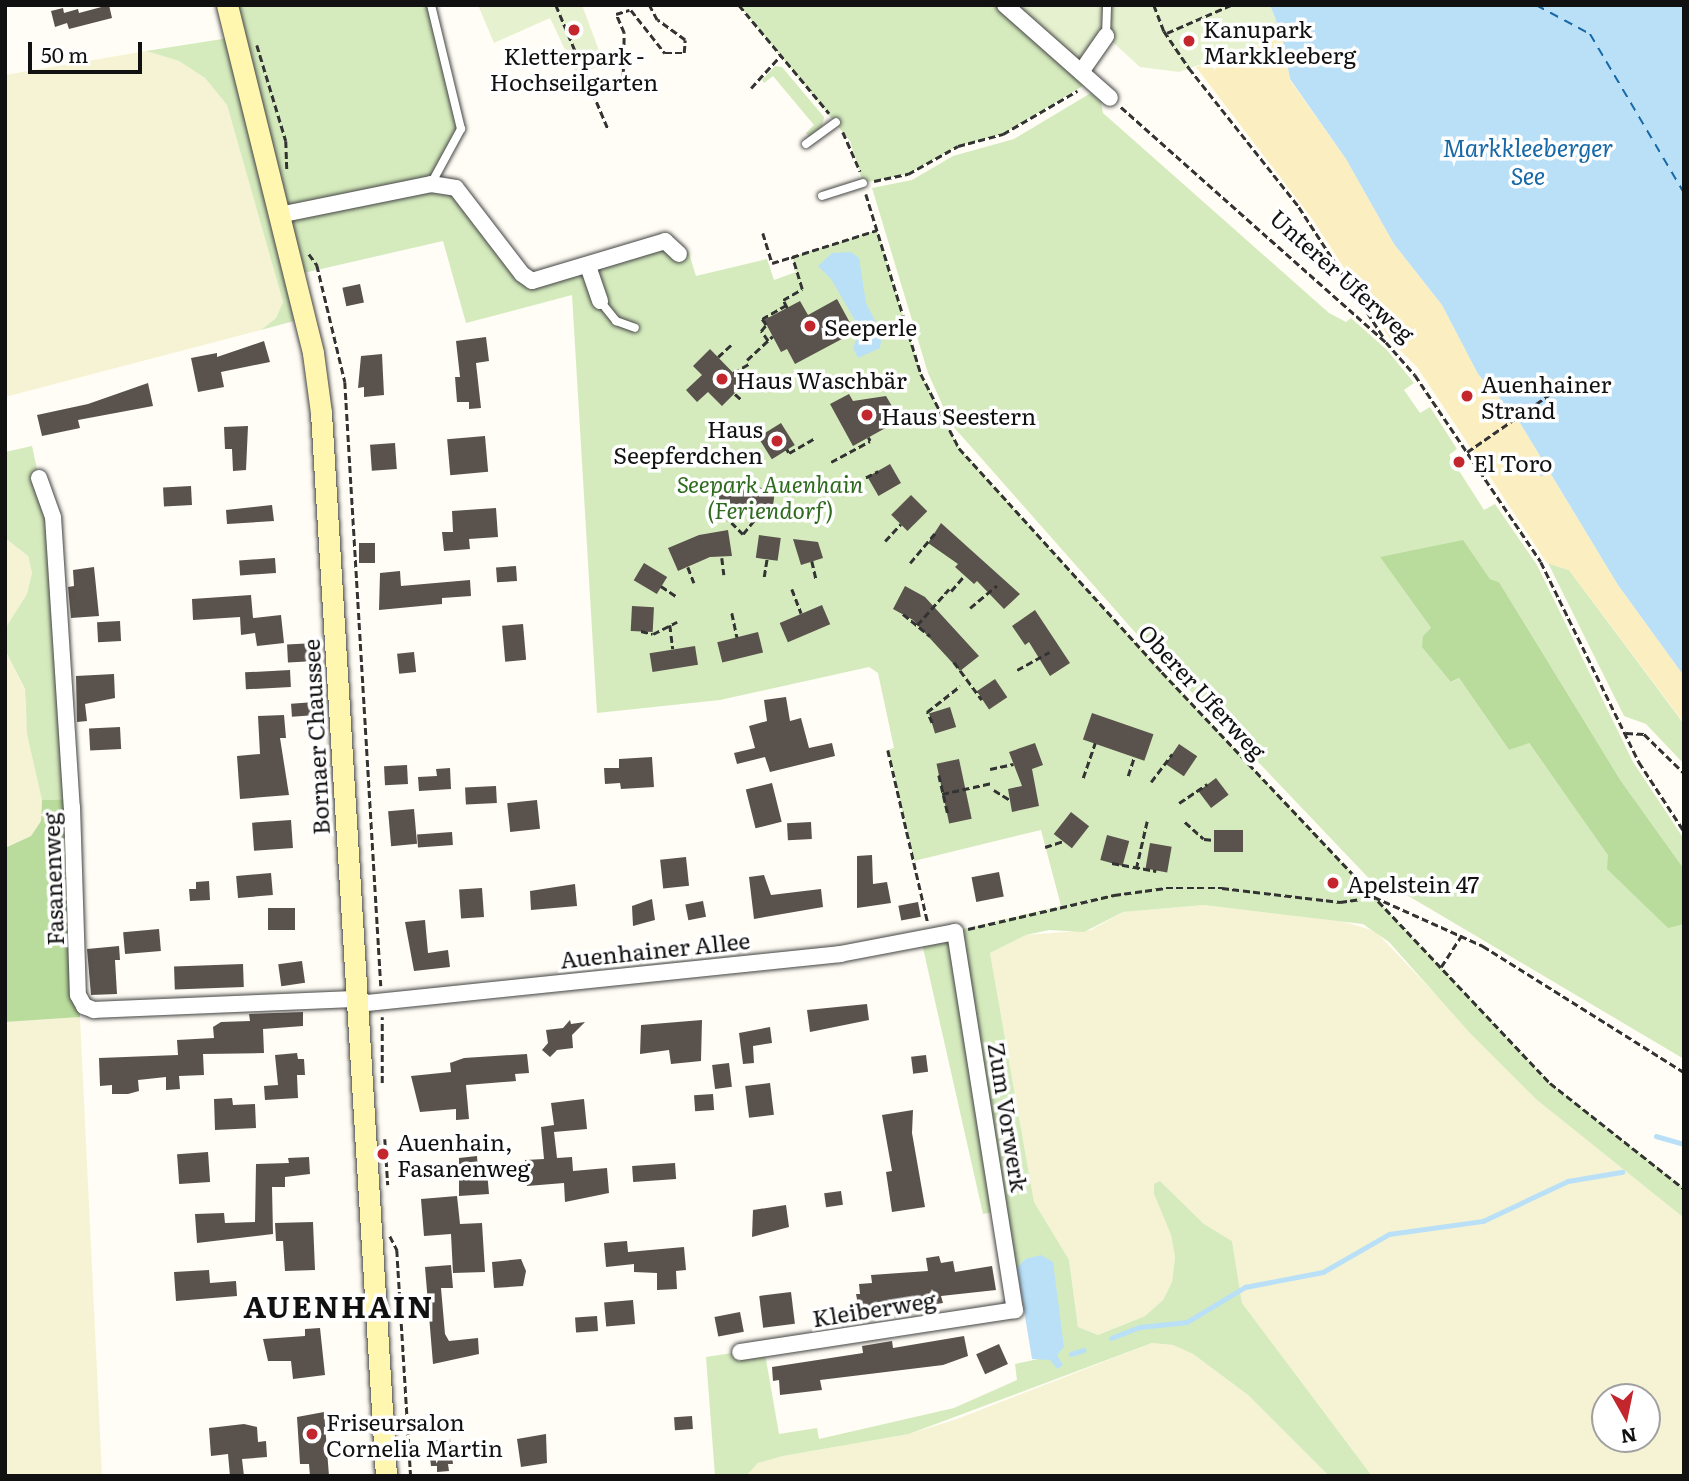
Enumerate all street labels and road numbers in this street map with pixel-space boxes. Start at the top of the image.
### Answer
street label: Unterer Uferweg [1265,203,1421,347]
street label: Oberer Uferweg [1134,618,1272,764]
street label: Bornaer Chaussee [296,638,334,836]
street label: Fasanenweg [36,812,68,946]
street label: Auenhainer Allee [559,925,751,973]
street label: Zum Vorwerk [984,1040,1034,1194]
street label: Kleiberweg [810,1285,938,1331]

